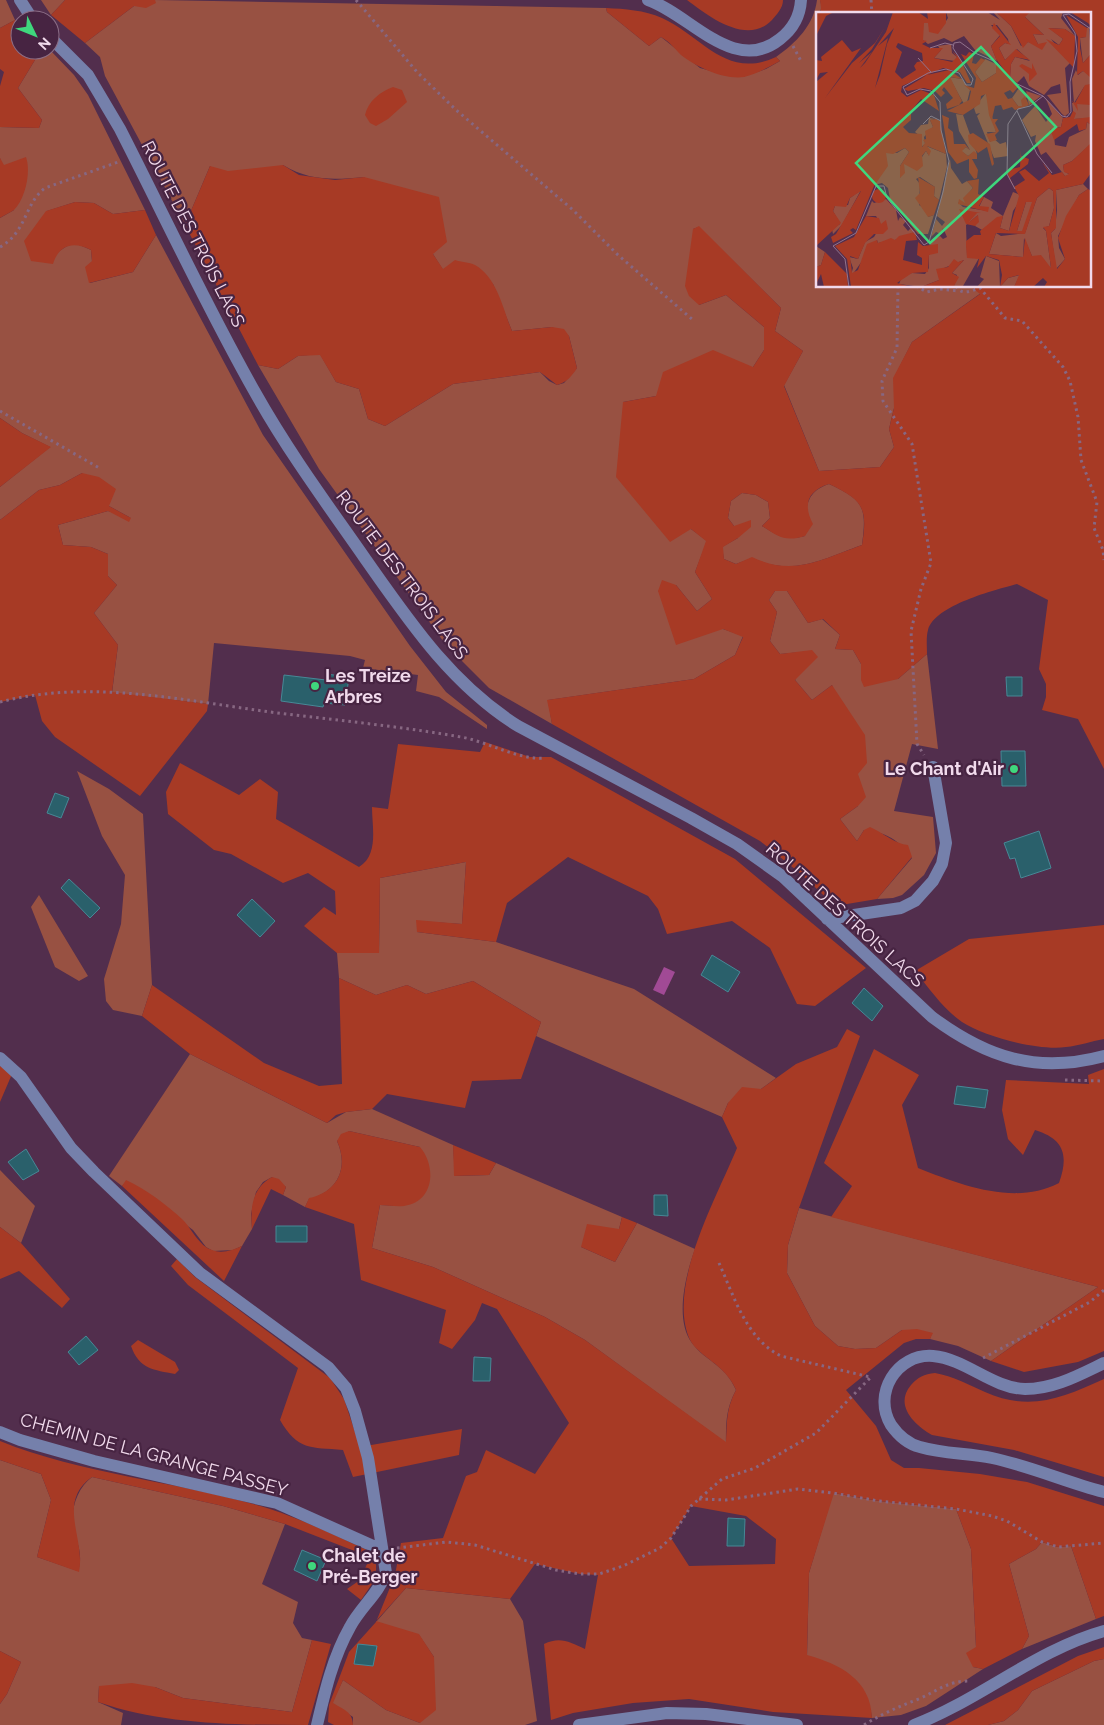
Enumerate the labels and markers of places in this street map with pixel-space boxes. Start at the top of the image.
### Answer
place label: Les Treize Arbres [325,665,411,707]
marker: Les Treize Arbres [309,680,321,692]
place label: Le Chant d'Air [884,758,1004,779]
marker: Le Chant d'Air [1008,763,1020,775]
place label: Chalet de Pré-Berger [322,1545,417,1587]
marker: Chalet de Pré-Berger [306,1560,318,1572]

